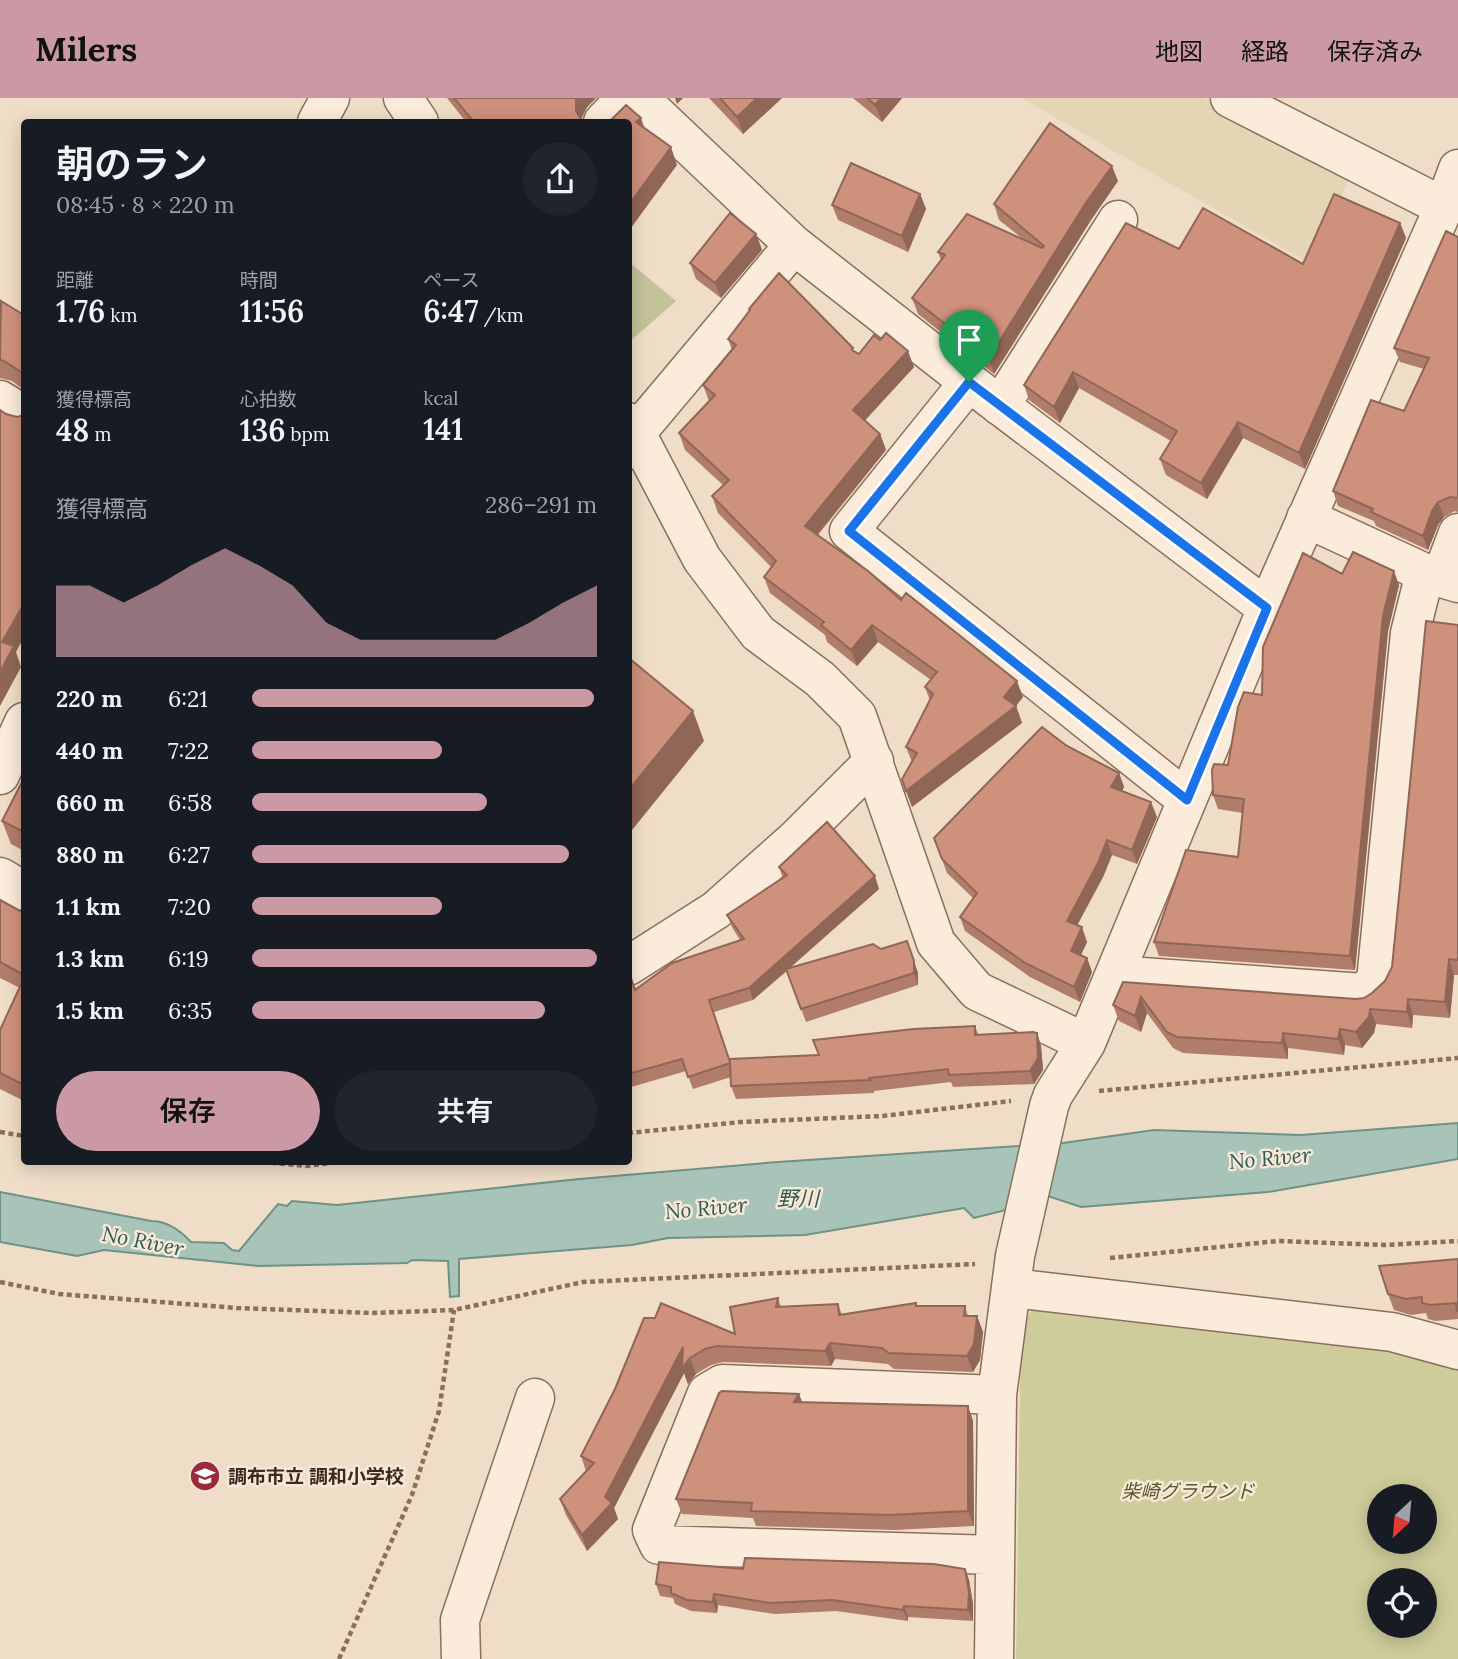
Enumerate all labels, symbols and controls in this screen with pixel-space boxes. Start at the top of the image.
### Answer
text: Milers [35,28,137,70]
text: 地図 [1155,36,1203,67]
text: 経路 [1241,36,1289,67]
text: 保存済み [1327,36,1423,67]
text: 朝のラン [56,140,208,188]
button: share [523,142,597,216]
text: 08:45 · 8 × 220 m [56,190,235,219]
text: 距離 [56,268,94,292]
text: 時間 [240,268,278,292]
text: ペース [423,268,479,292]
text: 1.76 [56,292,105,330]
text: 11:56 [240,292,304,330]
text: 6:47 [423,292,478,330]
text: km [105,303,137,327]
text: /km [478,303,524,327]
pin [939,310,999,382]
icon: arrive [950,321,988,359]
text: kcal [423,386,458,410]
text: 獲得標高 [56,387,132,411]
text: 心拍数 [240,387,297,411]
text: 141 [423,410,463,448]
text: 48 [56,411,89,449]
text: 136 [240,411,285,449]
text: m [89,422,111,446]
text: bpm [285,422,330,446]
text: 286–291 m [485,490,597,519]
text: 獲得標高 [56,494,148,523]
text: 220 m [56,684,122,713]
text: 6:21 [168,684,208,713]
text: 440 m [56,736,123,765]
text: 7:22 [168,736,209,765]
text: 660 m [56,788,124,817]
text: 6:58 [168,788,213,817]
text: 880 m [56,840,124,869]
text: 6:27 [168,840,210,869]
text: 1.1 km [56,892,121,921]
text: 7:20 [168,892,211,921]
text: 1.3 km [56,944,124,973]
text: 6:19 [168,944,209,973]
text: 1.5 km [56,996,124,1025]
text: 6:35 [168,996,212,1025]
button: 保存 [56,1071,320,1151]
button: 共有 [334,1071,597,1151]
water label: No River [1228,1141,1313,1175]
water label: 野川 [777,1185,821,1212]
water label: No River [664,1191,749,1225]
water label: No River [100,1220,187,1262]
school or university icon: 調布市立 調和小学校 [188,1459,222,1493]
place label: 調布市立 調和小学校 [228,1464,404,1488]
park label: 柴崎グラウンド [1121,1479,1255,1503]
north arrow [1367,1484,1437,1554]
map controls [1367,1484,1437,1638]
button: locate [1367,1568,1437,1638]

